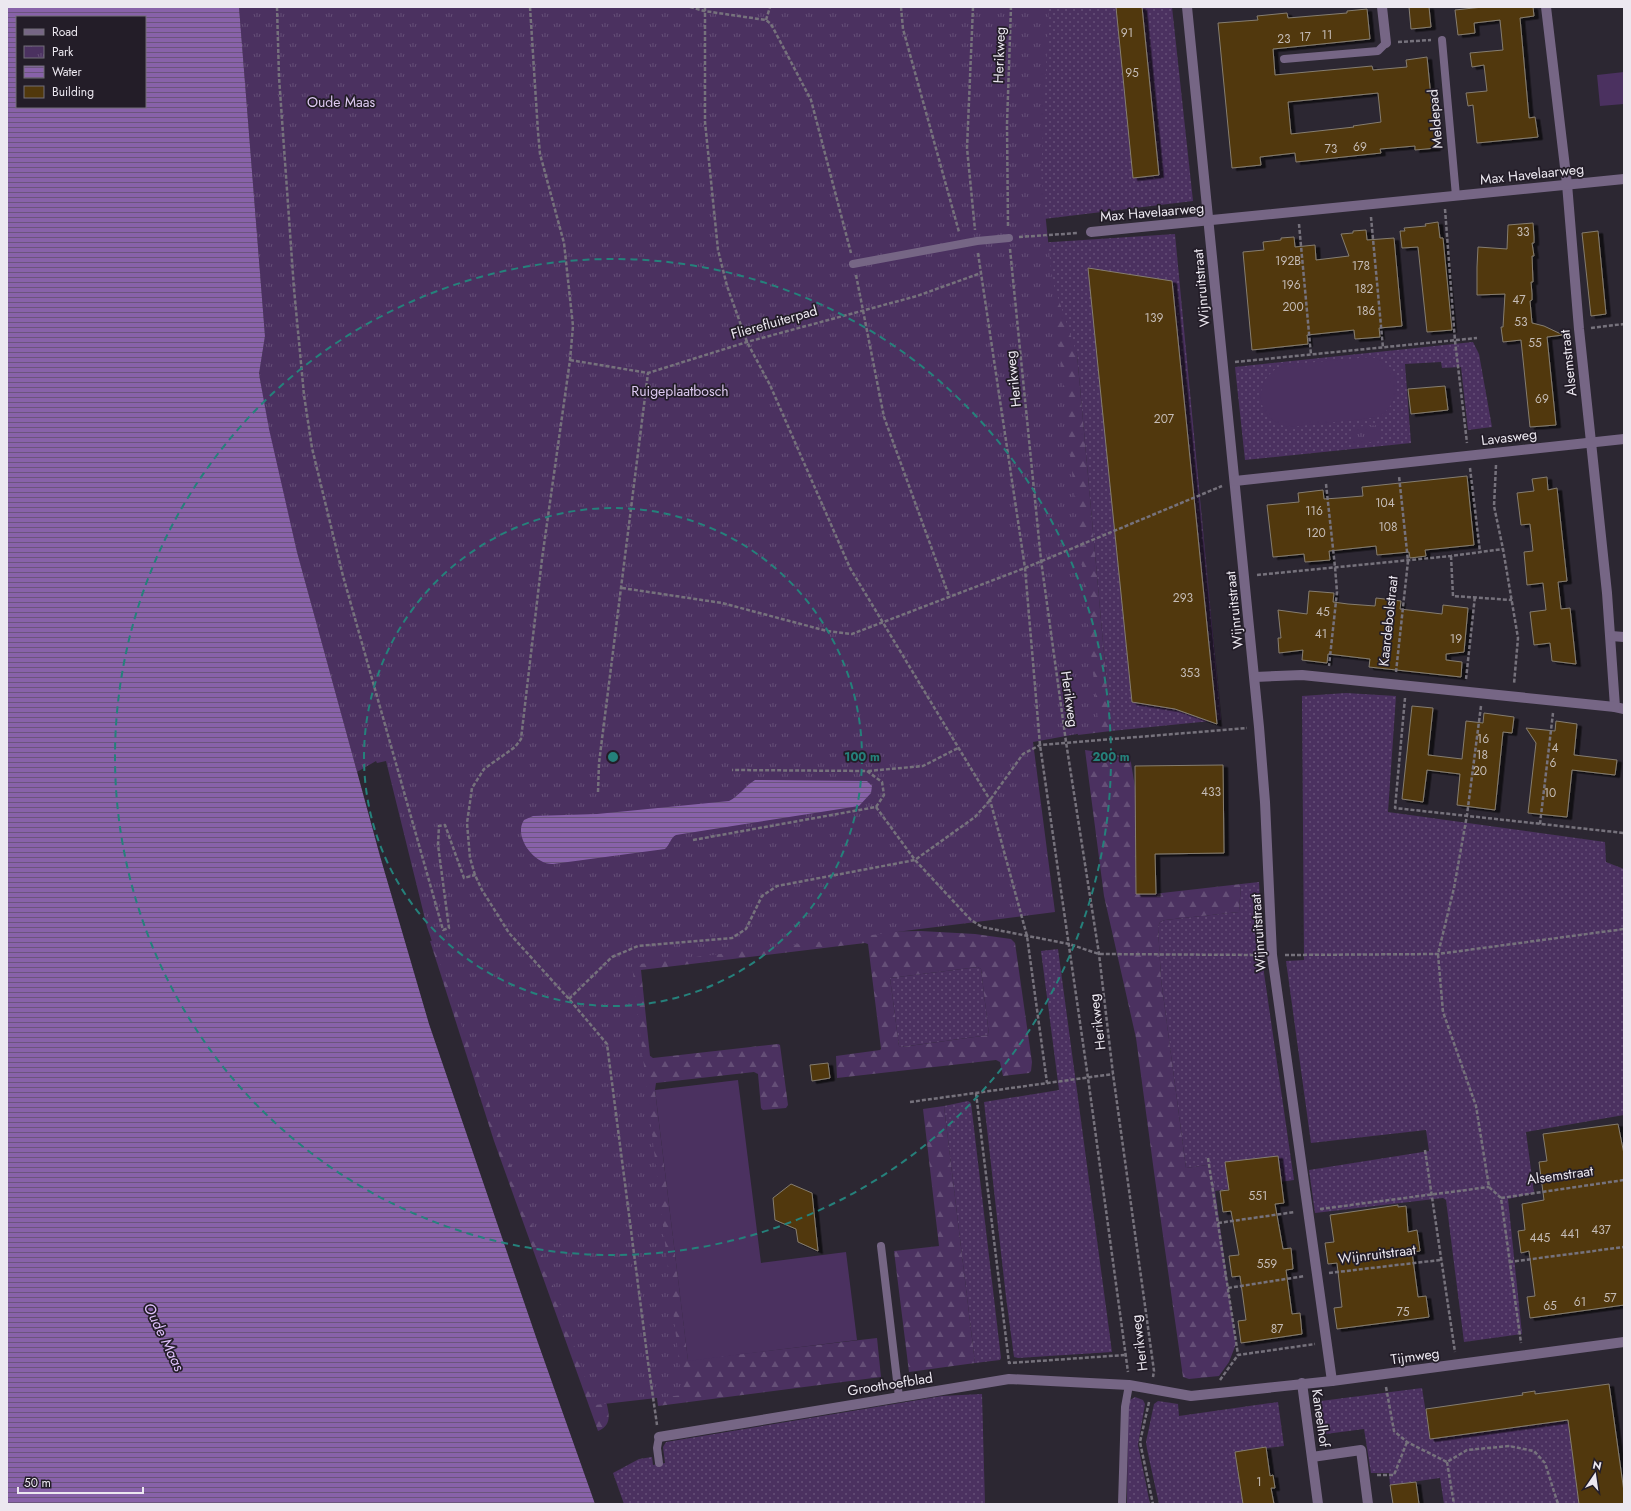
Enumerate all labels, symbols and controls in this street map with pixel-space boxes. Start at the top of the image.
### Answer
legend [16,16,146,108]
text: Road [52,23,78,41]
house number: 91 [1121,24,1133,42]
street label: Herikweg [988,26,1010,84]
house number: 11 [1322,26,1332,44]
house number: 17 [1299,28,1312,46]
house number: 23 [1277,30,1291,48]
text: Park [52,43,74,61]
text: Water [52,63,83,81]
house number: 95 [1125,64,1139,82]
text: Building [52,83,94,101]
street label: Meldepad [1422,88,1448,150]
park label: Oude Maas [307,92,375,112]
house number: 69 [1353,138,1367,156]
house number: 73 [1325,140,1338,158]
street label: Max Havelaarweg [1479,159,1585,189]
street label: Max Havelaarweg [1099,197,1205,227]
house number: 33 [1516,223,1530,241]
street label: Wijnruitstraat [1188,248,1214,328]
house number: 192B [1275,252,1301,270]
house number: 178 [1352,257,1370,275]
house number: 196 [1281,276,1301,294]
house number: 182 [1355,280,1374,298]
house number: 47 [1512,291,1526,309]
house number: 200 [1282,298,1304,316]
street label: Flierefluiterpad [728,300,820,344]
house number: 186 [1357,302,1376,320]
house number: 139 [1145,309,1164,327]
house number: 53 [1514,313,1528,331]
street label: Alsemstraat [1554,328,1581,397]
house number: 55 [1528,334,1542,352]
street label: Herikweg [1000,350,1026,408]
park label: Ruigeplaatbosch [631,381,729,401]
house number: 69 [1535,390,1549,408]
house number: 207 [1154,410,1175,428]
street label: Lavasweg [1480,424,1538,450]
house number: 104 [1375,494,1395,512]
house number: 116 [1305,502,1323,520]
house number: 108 [1378,518,1398,536]
house number: 120 [1306,524,1326,542]
street label: Wijnruitstraat [1220,569,1248,650]
street label: Kaardebolstraat [1373,574,1403,667]
house number: 293 [1173,589,1194,607]
house number: 45 [1316,603,1330,621]
house number: 41 [1315,625,1327,643]
house number: 19 [1450,630,1462,648]
house number: 353 [1180,664,1200,682]
street label: Herikweg [1056,670,1084,728]
house number: 16 [1477,730,1489,748]
house number: 4 [1552,739,1559,757]
house number: 18 [1476,746,1488,764]
text: 100 m [844,748,880,766]
text: 200 m [1092,748,1130,766]
centre of rings [606,750,620,764]
house number: 6 [1550,754,1557,772]
house number: 20 [1473,762,1487,780]
house number: 433 [1201,783,1221,801]
house number: 10 [1544,784,1556,802]
street label: Wijnruitstraat [1245,893,1271,973]
street label: Herikweg [1084,993,1110,1051]
street label: Alsemstraat [1525,1160,1595,1190]
house number: 551 [1249,1187,1267,1205]
house number: 437 [1591,1221,1612,1239]
house number: 441 [1560,1225,1580,1243]
house number: 445 [1530,1229,1551,1247]
street label: Wijnruitstraat [1337,1239,1418,1269]
house number: 559 [1257,1255,1277,1273]
house number: 57 [1603,1289,1617,1307]
house number: 61 [1574,1293,1586,1311]
house number: 65 [1543,1297,1557,1315]
water label: Oude Maas [138,1299,190,1375]
house number: 75 [1396,1303,1410,1321]
street label: Herikweg [1126,1314,1152,1372]
house number: 87 [1271,1320,1284,1338]
street label: Tijmweg [1389,1343,1441,1369]
street label: Groothoefblad [846,1367,934,1401]
street label: Kaneelhof [1307,1388,1335,1449]
north arrow [1575,1455,1615,1495]
text: N [1591,1456,1603,1474]
scale bar [18,1469,143,1495]
house number: 1 [1256,1473,1262,1491]
text: 50 m [24,1474,51,1492]

